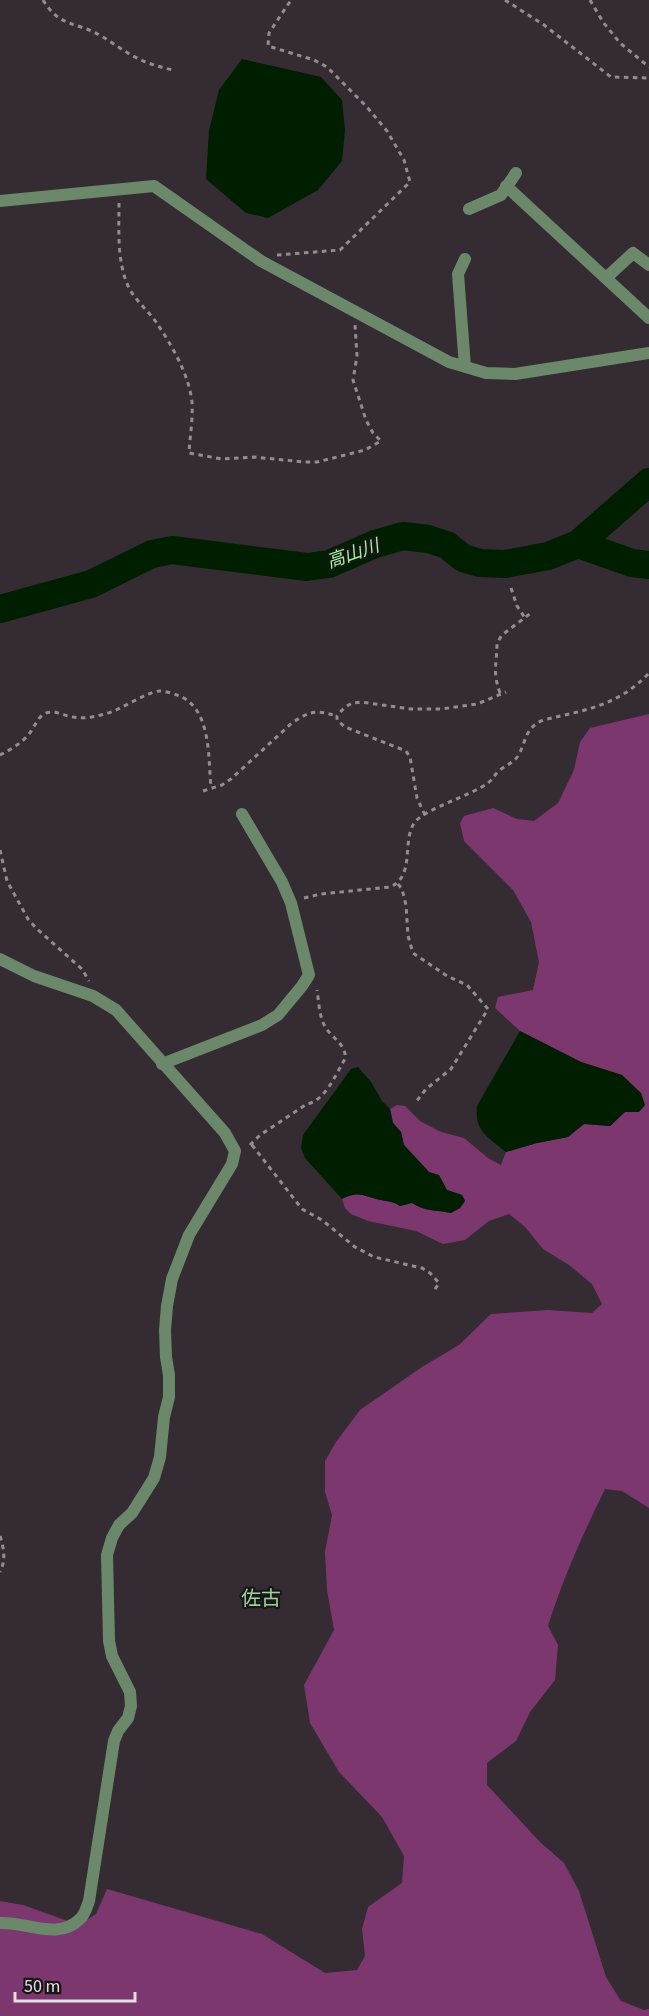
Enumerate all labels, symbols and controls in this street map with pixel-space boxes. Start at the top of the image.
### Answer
water label: 高山川 [323,533,384,575]
district label: 佐古 [241,1585,281,1613]
scale bar [15,1965,135,2003]
text: 50 m [24,1974,60,1999]

